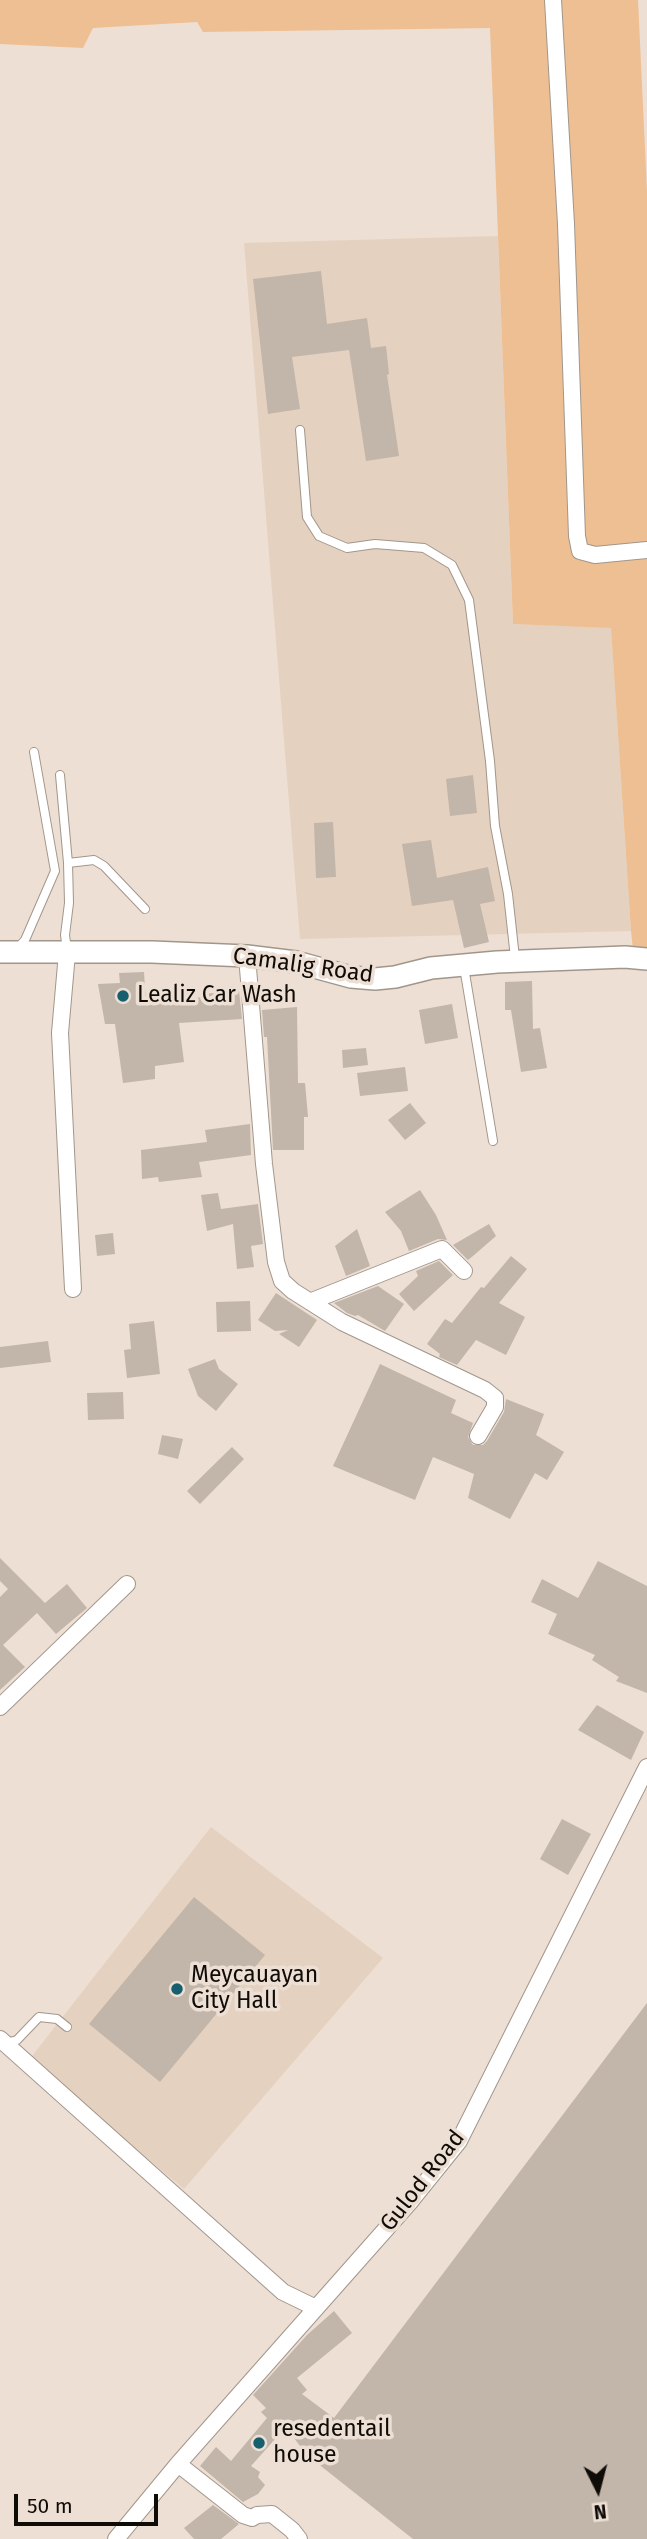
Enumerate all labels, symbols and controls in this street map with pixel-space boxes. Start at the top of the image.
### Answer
street label: Camalig Road [231,942,375,990]
place label: Lealiz Car Wash [137,982,297,1010]
marker: Lealiz Car Wash [115,988,131,1004]
place label: Meycauayan City Hall [191,1962,318,2016]
marker: Meycauayan City Hall [169,1981,185,1997]
street label: Gulod Road [375,2125,471,2237]
place label: resedentail house [273,2416,391,2470]
marker: resedentail house [251,2435,267,2451]
north arrow [563,2455,633,2525]
scale bar [18,2480,161,2524]
text: 50 m [27,2493,73,2519]
text: N [593,2499,608,2523]

